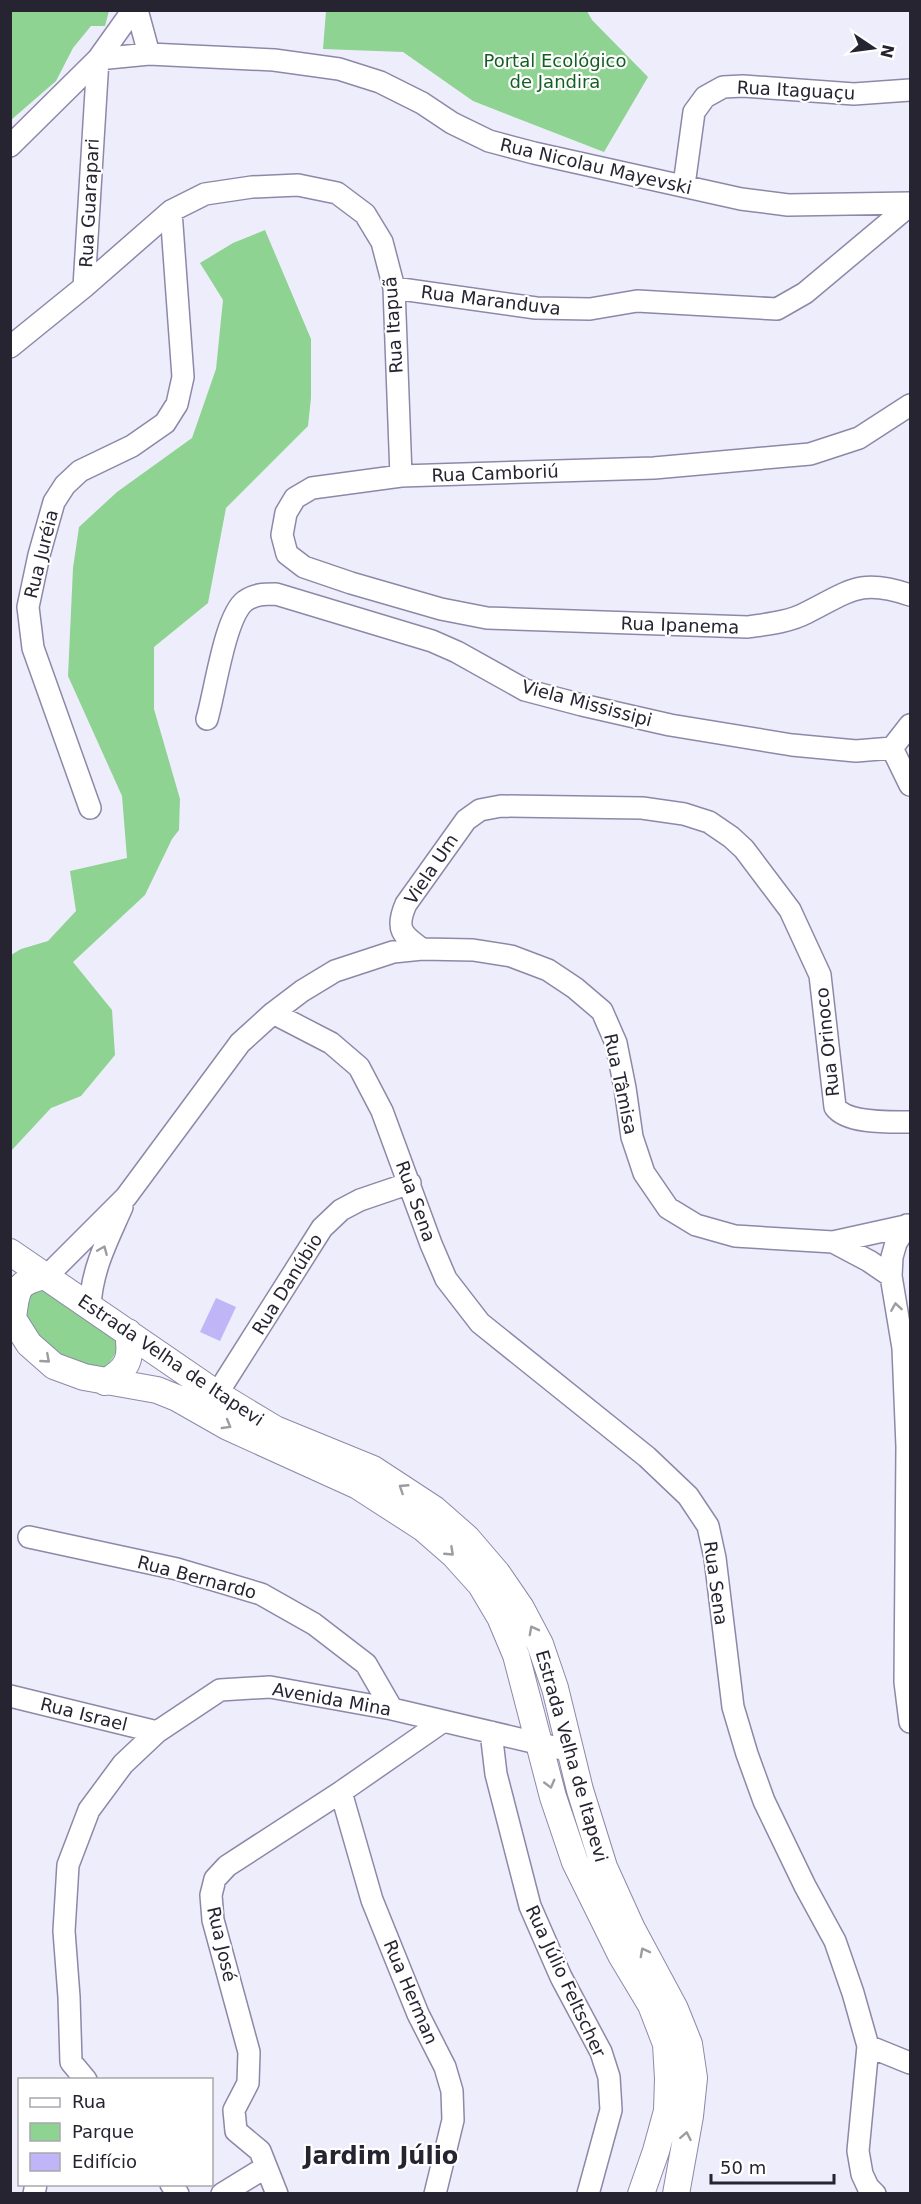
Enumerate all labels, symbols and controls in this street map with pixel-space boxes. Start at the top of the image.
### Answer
north arrow [843,18,903,78]
text: N [876,43,898,60]
park label: Portal Ecológico de Jandira [483,50,627,92]
street label: Rua Itaguaçu [736,76,856,104]
street label: Rua Nicolau Mayevski [498,134,694,198]
street label: Rua Guarapari [75,138,103,268]
street label: Rua Itapuã [379,276,407,374]
street label: Rua Maranduva [420,281,562,319]
street label: Rua Camboriú [431,460,559,486]
street label: Rua Juréia [20,507,62,601]
street label: Rua Ipanema [620,612,740,638]
street label: Viela Mississipi [519,675,655,731]
street label: Viela Um [400,830,462,908]
street label: Rua Orinoco [811,986,843,1098]
street label: Rua Tâmisa [600,1032,642,1136]
street label: Rua Sena [392,1158,440,1244]
street label: Rua Danúbio [248,1230,326,1338]
one-way arrow [96,1245,108,1256]
street label: Estrada Velha de Itapevi [74,1290,268,1430]
one-way arrow [891,1302,903,1312]
one-way arrow [39,1352,50,1363]
one-way arrow [221,1418,231,1429]
one-way arrow [399,1484,409,1496]
street label: Rua Sena [700,1540,732,1626]
one-way arrow [443,1544,454,1555]
street label: Rua Bernardo [135,1551,259,1603]
one-way arrow [529,1626,540,1636]
street label: Estrada Velha de Itapevi [532,1648,612,1864]
street label: Avenida Mina [271,1678,393,1720]
street label: Rua Israel [38,1693,130,1735]
one-way arrow [543,1779,556,1789]
street label: Rua Júlio Feltscher [522,1902,611,2061]
street label: Rua José [203,1904,241,1984]
street label: Rua Herman [380,1937,442,2047]
one-way arrow [640,1948,651,1958]
legend [18,2078,213,2186]
text: Rua [72,2091,106,2112]
text: Parque [72,2121,134,2142]
one-way arrow [679,2131,692,2141]
district label: Jardim Júlio [302,2142,458,2170]
scale bar [711,2147,834,2185]
text: Edifício [72,2151,137,2172]
text: 50 m [720,2157,766,2178]

